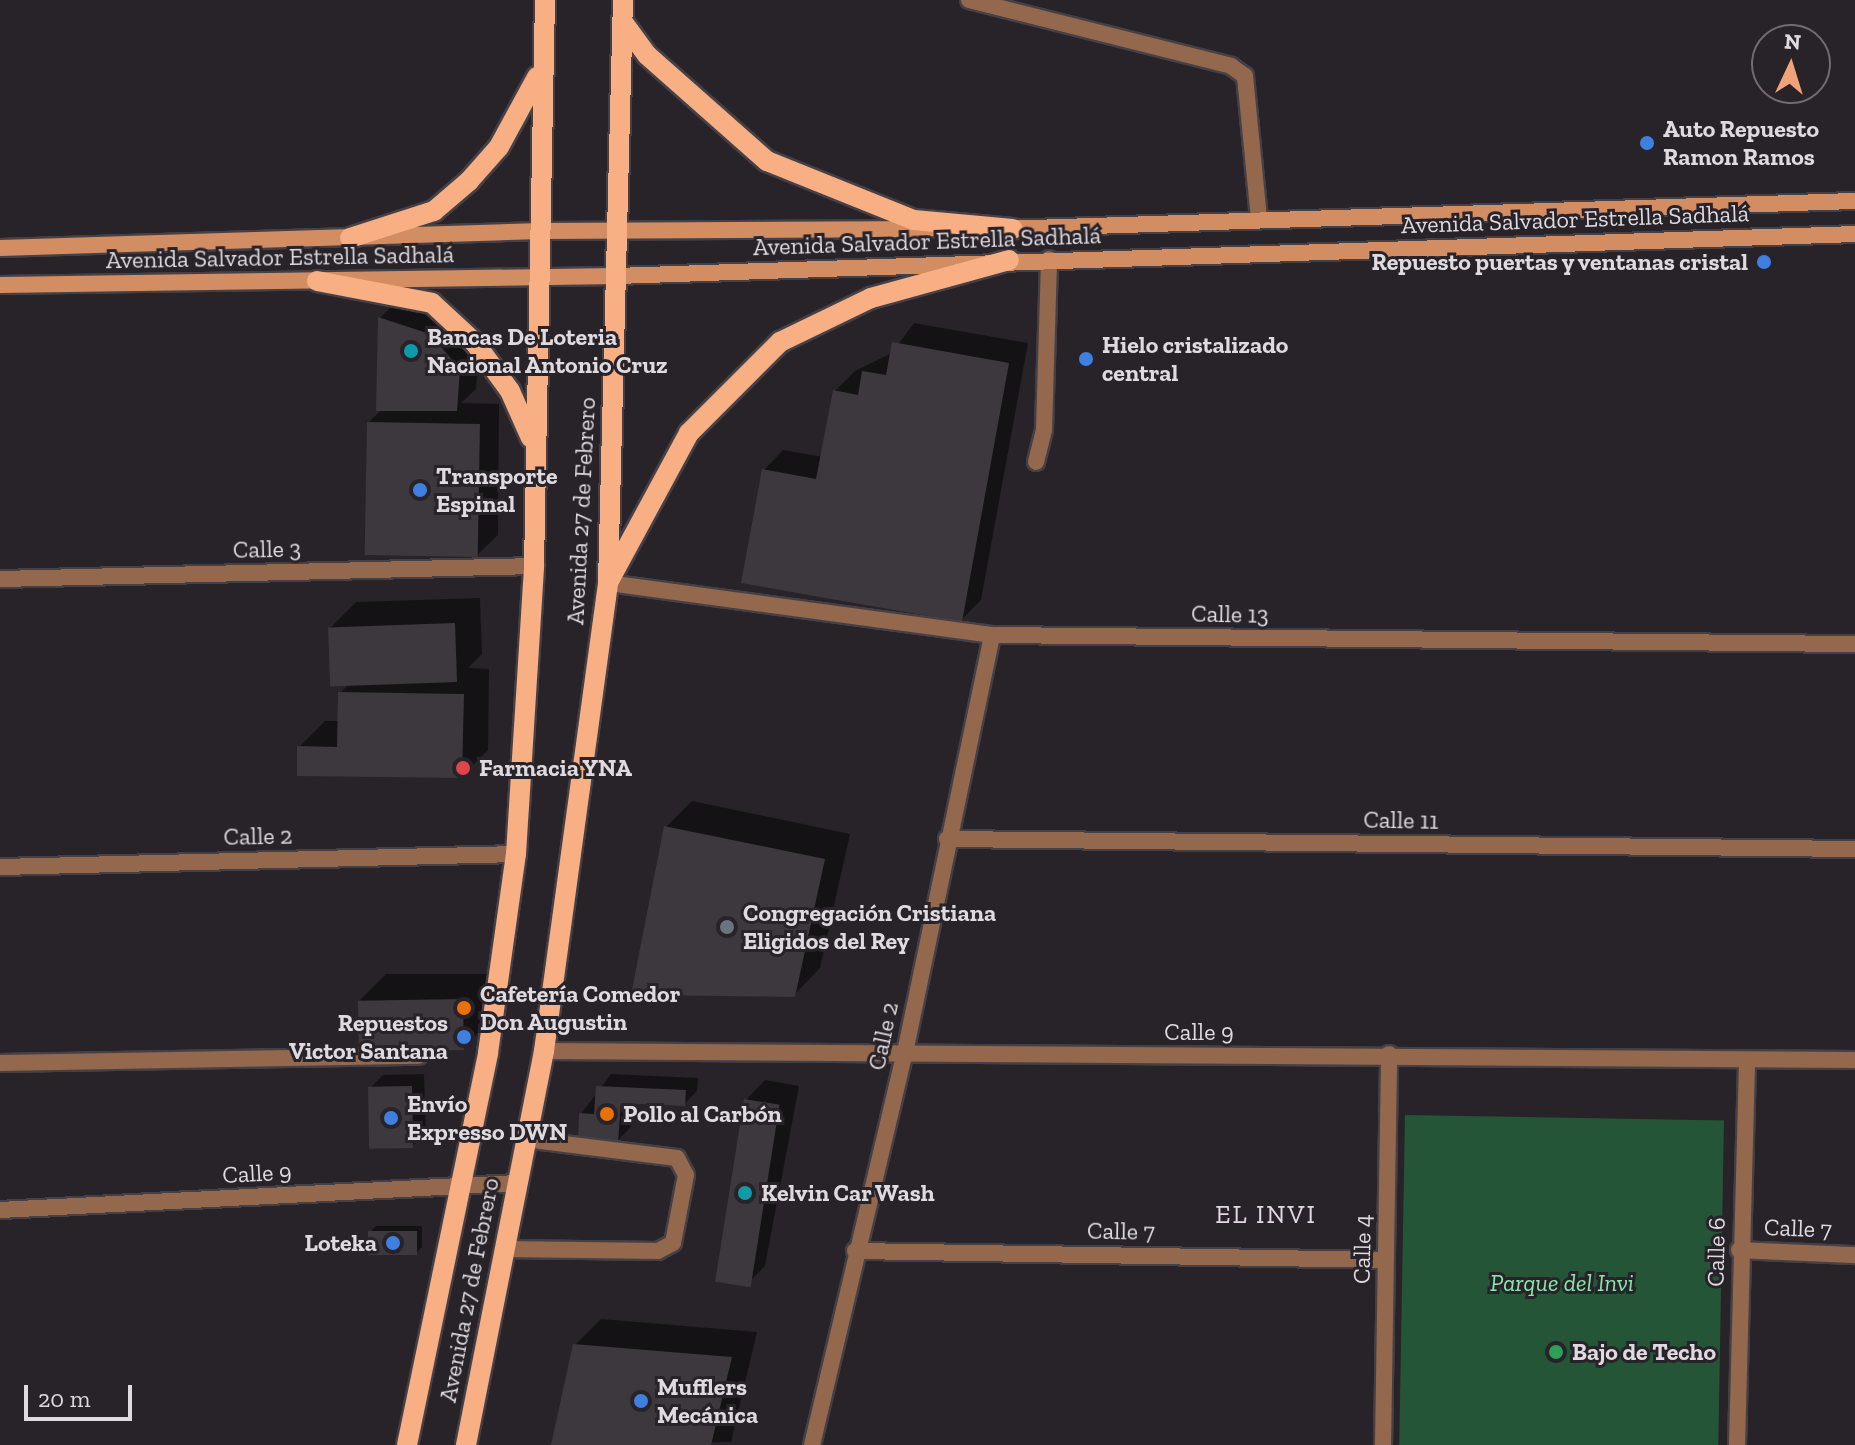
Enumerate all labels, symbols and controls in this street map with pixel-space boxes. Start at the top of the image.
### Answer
north arrow [1751,24,1831,104]
text: N [1783,28,1802,56]
place label: Auto Repuesto Ramon Ramos [1663,115,1819,171]
marker: Auto Repuesto Ramon Ramos [1638,134,1656,152]
street label: Avenida Salvador Estrella Sadhalá [1400,199,1750,239]
street label: Avenida Salvador Estrella Sadhalá [752,221,1102,261]
street label: Avenida Salvador Estrella Sadhalá [105,240,455,274]
place label: Repuesto puertas y ventanas cristal [1370,248,1748,276]
marker: Repuesto puertas y ventanas cristal [1755,253,1773,271]
place label: Bancas De Loteria Nacional Antonio Cruz [427,323,668,379]
place label: Hielo cristalizado central [1102,331,1288,387]
marker: Bancas De Loteria Nacional Antonio Cruz [402,342,420,360]
marker: Hielo cristalizado central [1077,350,1095,368]
street label: Avenida 27 de Febrero [561,396,601,626]
place label: Transporte Espinal [436,462,558,518]
marker: Transporte Espinal [411,481,429,499]
street label: Calle 3 [233,534,301,564]
street label: Calle 13 [1191,599,1269,629]
place label: Farmacia YNA [479,754,633,782]
marker: Farmacia YNA [454,759,472,777]
street label: Calle 11 [1363,805,1439,835]
street label: Calle 2 [223,821,293,851]
place label: Congregación Cristiana Eligidos del Rey [743,899,996,955]
marker: Congregación Cristiana Eligidos del Rey [718,918,736,936]
place label: Cafetería Comedor Don Augustin [480,980,680,1036]
marker: Cafetería Comedor Don Augustin [455,999,473,1017]
street label: Calle 2 [862,999,904,1073]
place label: Repuestos Victor Santana [289,1009,448,1065]
street label: Calle 9 [1164,1018,1234,1046]
marker: Repuestos Victor Santana [455,1028,473,1046]
place label: Envío Expresso DWN [407,1090,567,1146]
place label: Pollo al Carbón [623,1100,782,1128]
marker: Pollo al Carbón [598,1105,616,1123]
marker: Envío Expresso DWN [382,1109,400,1127]
street label: Calle 9 [222,1157,292,1189]
street label: Avenida 27 de Febrero [433,1175,505,1405]
place label: Kelvin Car Wash [761,1179,936,1207]
marker: Kelvin Car Wash [736,1184,754,1202]
district label: EL INVI [1215,1199,1317,1231]
street label: Calle 7 [1764,1212,1832,1244]
street label: Calle 4 [1347,1214,1377,1284]
street label: Calle 7 [1087,1216,1155,1246]
street label: Calle 6 [1701,1217,1731,1287]
place label: Loteka [304,1229,377,1257]
marker: Loteka [384,1234,402,1252]
park label: Parque del Invi [1490,1269,1634,1297]
place label: Bajo de Techo [1572,1338,1716,1366]
marker: Bajo de Techo [1547,1343,1565,1361]
scale bar [28,1369,136,1419]
place label: Mufflers Mecánica [657,1373,758,1429]
text: 20 m [38,1384,90,1413]
marker: Mufflers Mecánica [632,1392,650,1410]

